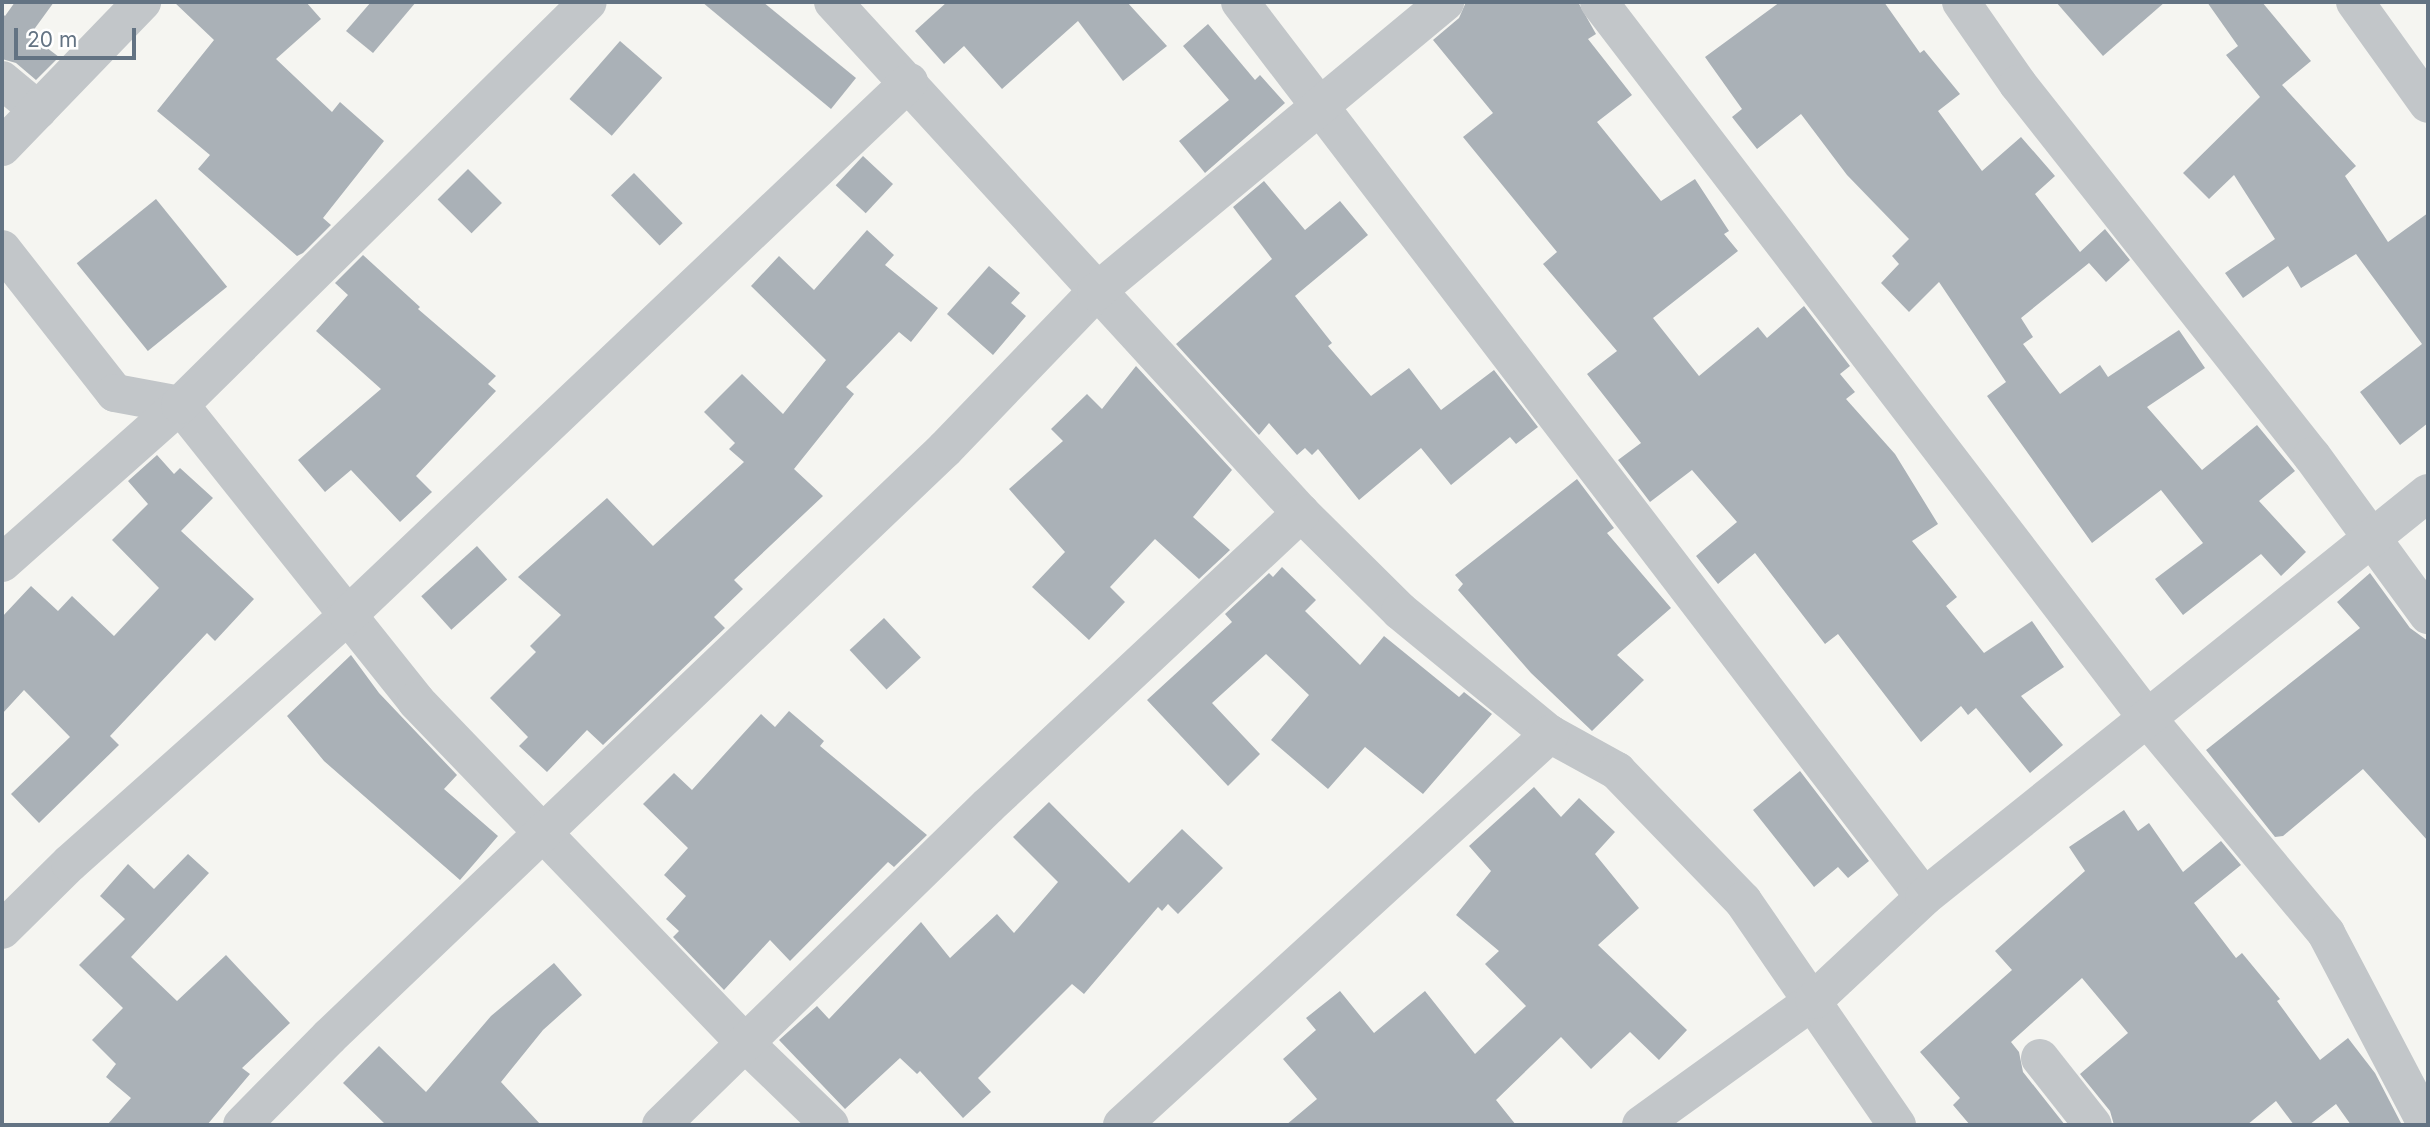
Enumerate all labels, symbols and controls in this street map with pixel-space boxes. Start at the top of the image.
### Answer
scale bar [18,14,140,58]
text: 20 m [27,27,77,52]

